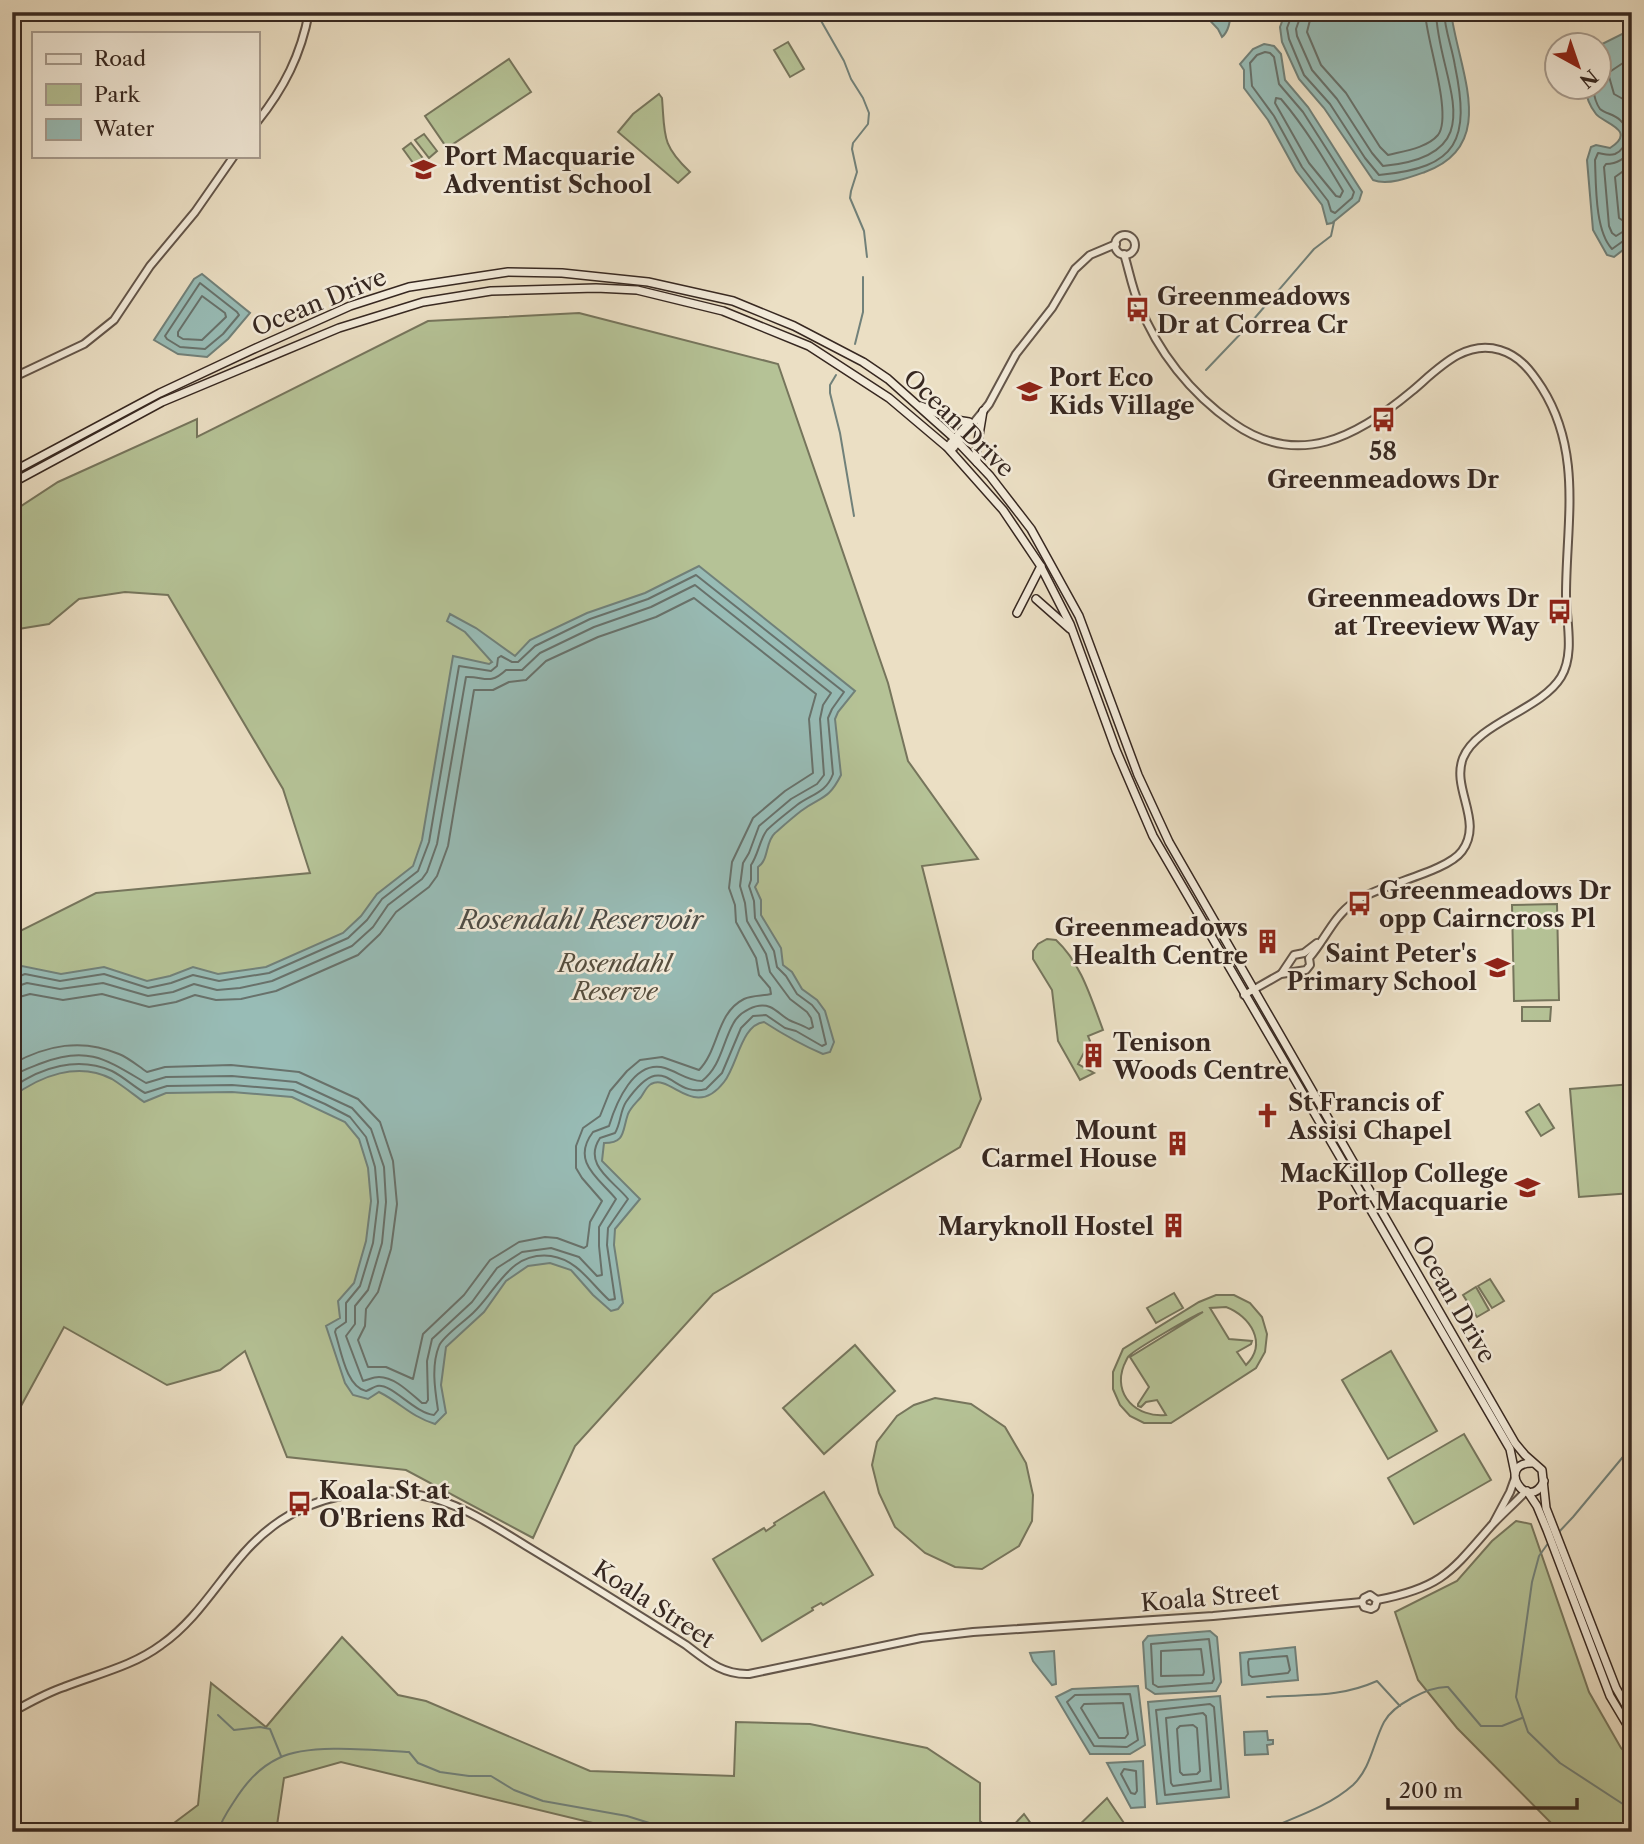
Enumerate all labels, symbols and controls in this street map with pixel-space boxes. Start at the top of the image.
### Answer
legend [32,32,259,158]
north arrow [1542,32,1612,102]
text: Road [94,46,146,71]
text: N [1575,65,1602,93]
text: Park [94,82,140,107]
text: Water [93,116,154,141]
place label: Port Macquarie Adventist School [443,142,652,199]
school or university icon: Port Macquarie Adventist School [410,156,438,184]
street label: Ocean Drive [248,262,390,342]
place label: Greenmeadows Dr at Correa Cr [1157,282,1350,339]
bus stop icon: Greenmeadows Dr at Correa Cr [1123,296,1151,324]
street label: Ocean Drive [898,363,1020,483]
place label: Port Eco Kids Village [1049,363,1195,420]
school or university icon: Port Eco Kids Village [1015,377,1043,405]
bus stop icon: 58 Greenmeadows Dr [1369,406,1397,434]
place label: 58 Greenmeadows Dr [1267,437,1499,494]
place label: Greenmeadows Dr at Treeview Way [1307,584,1540,641]
bus stop icon: Greenmeadows Dr at Treeview Way [1545,598,1573,626]
place label: Greenmeadows Dr opp Cairncross Pl [1379,876,1611,933]
bus stop icon: Greenmeadows Dr opp Cairncross Pl [1345,890,1373,918]
water label: Rosendahl Reservoir [457,904,705,936]
place label: Greenmeadows Health Centre [1055,913,1248,970]
building icon: Greenmeadows Health Centre [1254,927,1282,955]
place label: Saint Peter's Primary School [1287,939,1477,996]
park label: Rosendahl Reserve [556,949,674,1006]
school or university icon: Saint Peter's Primary School [1483,953,1511,981]
place label: Tenison Woods Centre [1112,1028,1289,1085]
building icon: Tenison Woods Centre [1079,1042,1107,1070]
place label: St Francis of Assisi Chapel [1287,1088,1452,1145]
church icon: St Francis of Assisi Chapel [1254,1102,1282,1130]
place label: Mount Carmel House [981,1116,1157,1173]
building icon: Mount Carmel House [1163,1130,1191,1158]
place label: MacKillop College Port Macquarie [1280,1159,1508,1216]
school or university icon: MacKillop College Port Macquarie [1514,1173,1542,1201]
place label: Maryknoll Hostel [938,1212,1154,1241]
building icon: Maryknoll Hostel [1160,1212,1188,1240]
street label: Ocean Drive [1406,1230,1502,1368]
place label: Koala St at O'Briens Rd [319,1476,465,1533]
bus stop icon: Koala St at O'Briens Rd [285,1490,313,1518]
street label: Koala Street [588,1554,721,1654]
street label: Koala Street [1139,1576,1281,1618]
scale bar [1388,1767,1578,1811]
text: 200 m [1399,1778,1463,1803]

